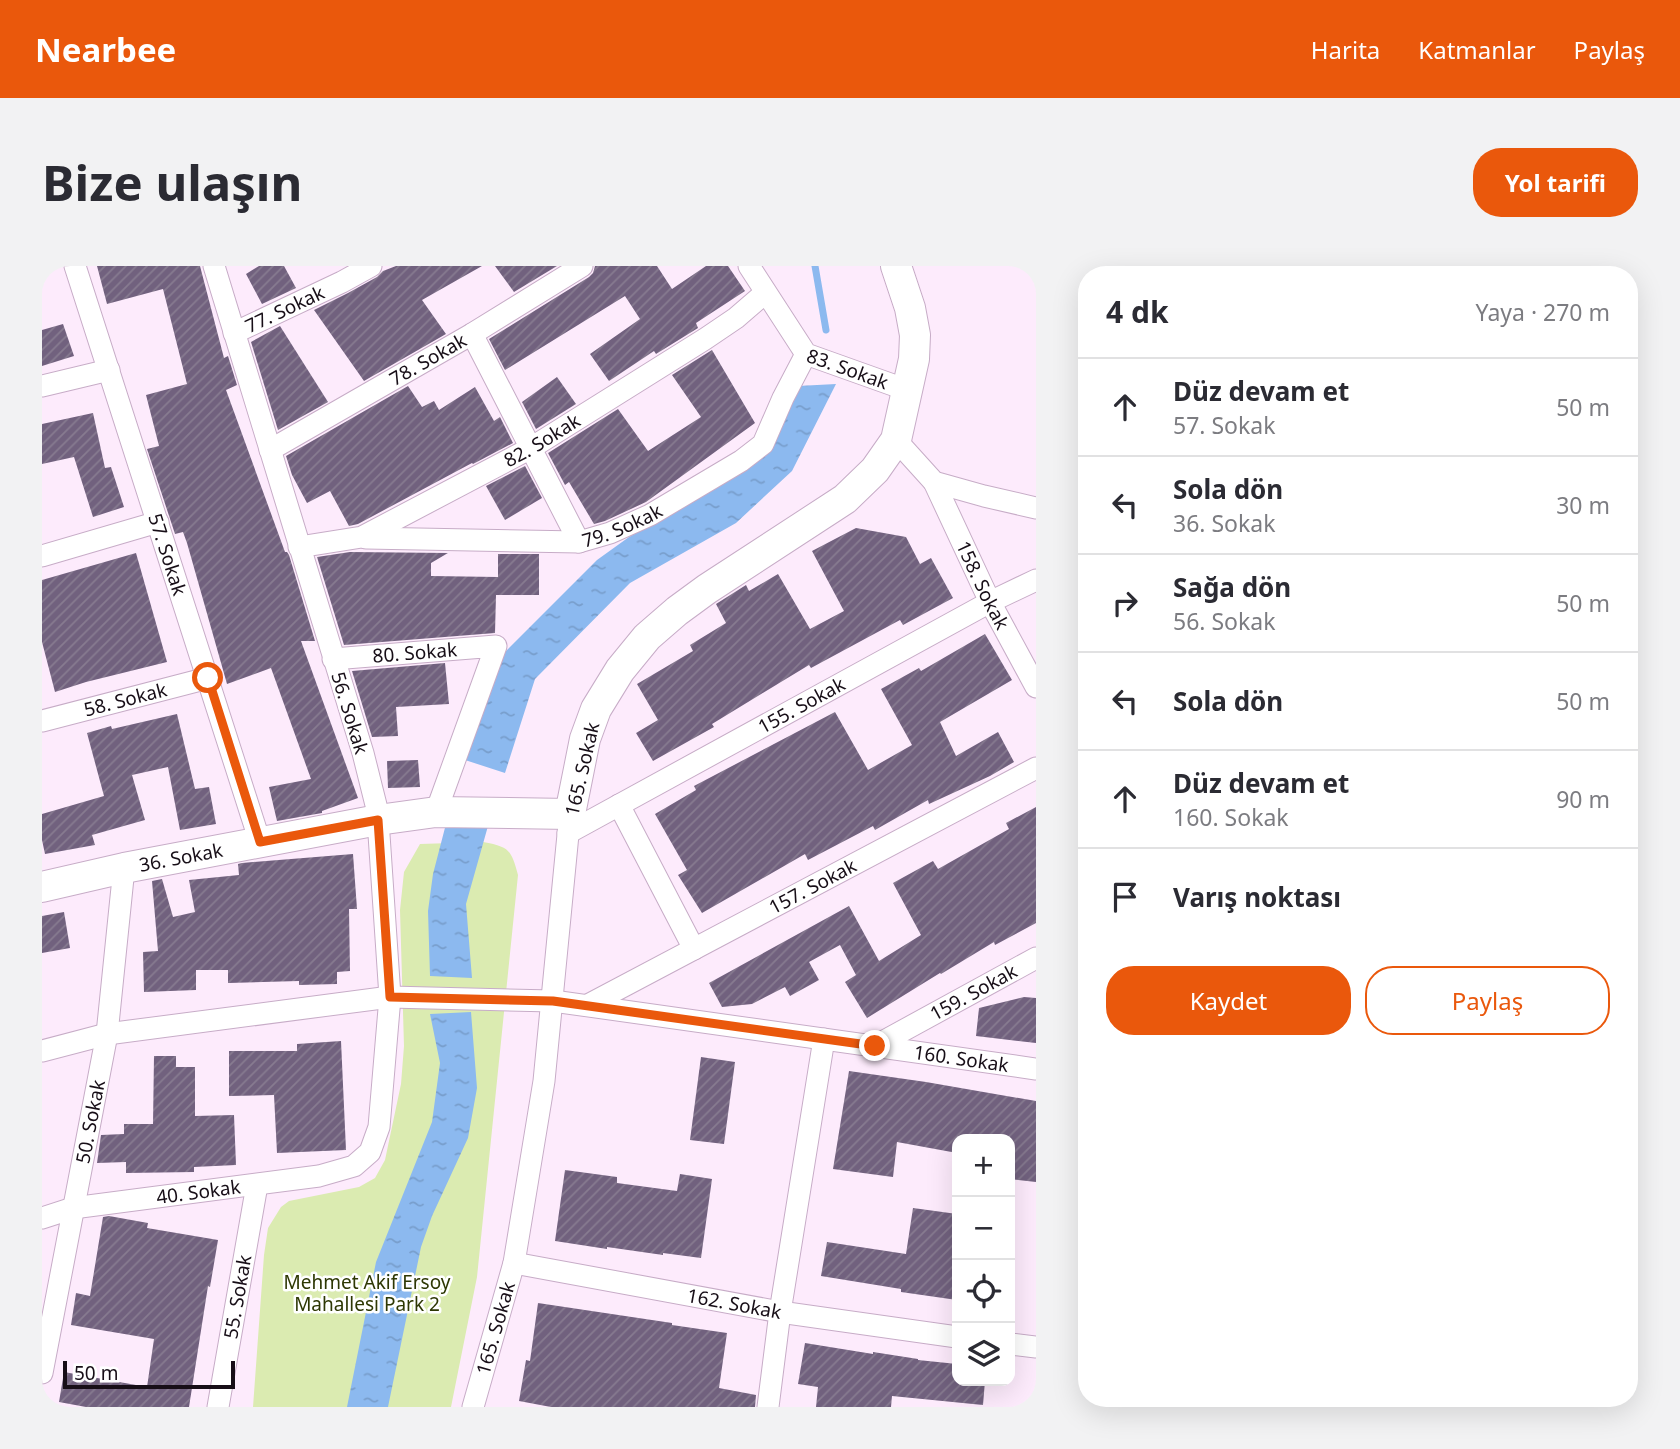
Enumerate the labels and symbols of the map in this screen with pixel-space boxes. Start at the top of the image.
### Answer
street label: 77. Sokak [241,279,328,339]
street label: 78. Sokak [385,327,471,392]
street label: 83. Sokak [803,342,892,395]
street label: 82. Sokak [499,407,585,473]
street label: 79. Sokak [579,498,667,553]
street label: 57. Sokak [142,510,193,599]
street label: 158. Sokak [950,536,1015,634]
street label: 80. Sokak [371,636,458,669]
route start [192,662,223,693]
street label: 56. Sokak [325,669,375,757]
street label: 155. Sokak [753,671,849,740]
street label: 58. Sokak [81,676,170,723]
street label: 165. Sokak [559,720,605,818]
street label: 36. Sokak [137,837,225,878]
street label: 157. Sokak [764,852,861,920]
street label: 159. Sokak [925,958,1021,1027]
route end [859,1030,890,1061]
street label: 160. Sokak [912,1039,1010,1078]
street label: 50. Sokak [69,1078,111,1166]
street label: 40. Sokak [155,1173,242,1210]
street label: 55. Sokak [217,1253,258,1341]
park label: Mehmet Akif Ersoy Mahallesi Park 2 [284,1269,451,1317]
street label: 165. Sokak [470,1279,521,1378]
street label: 162. Sokak [685,1282,784,1325]
scale bar [63,1358,234,1390]

